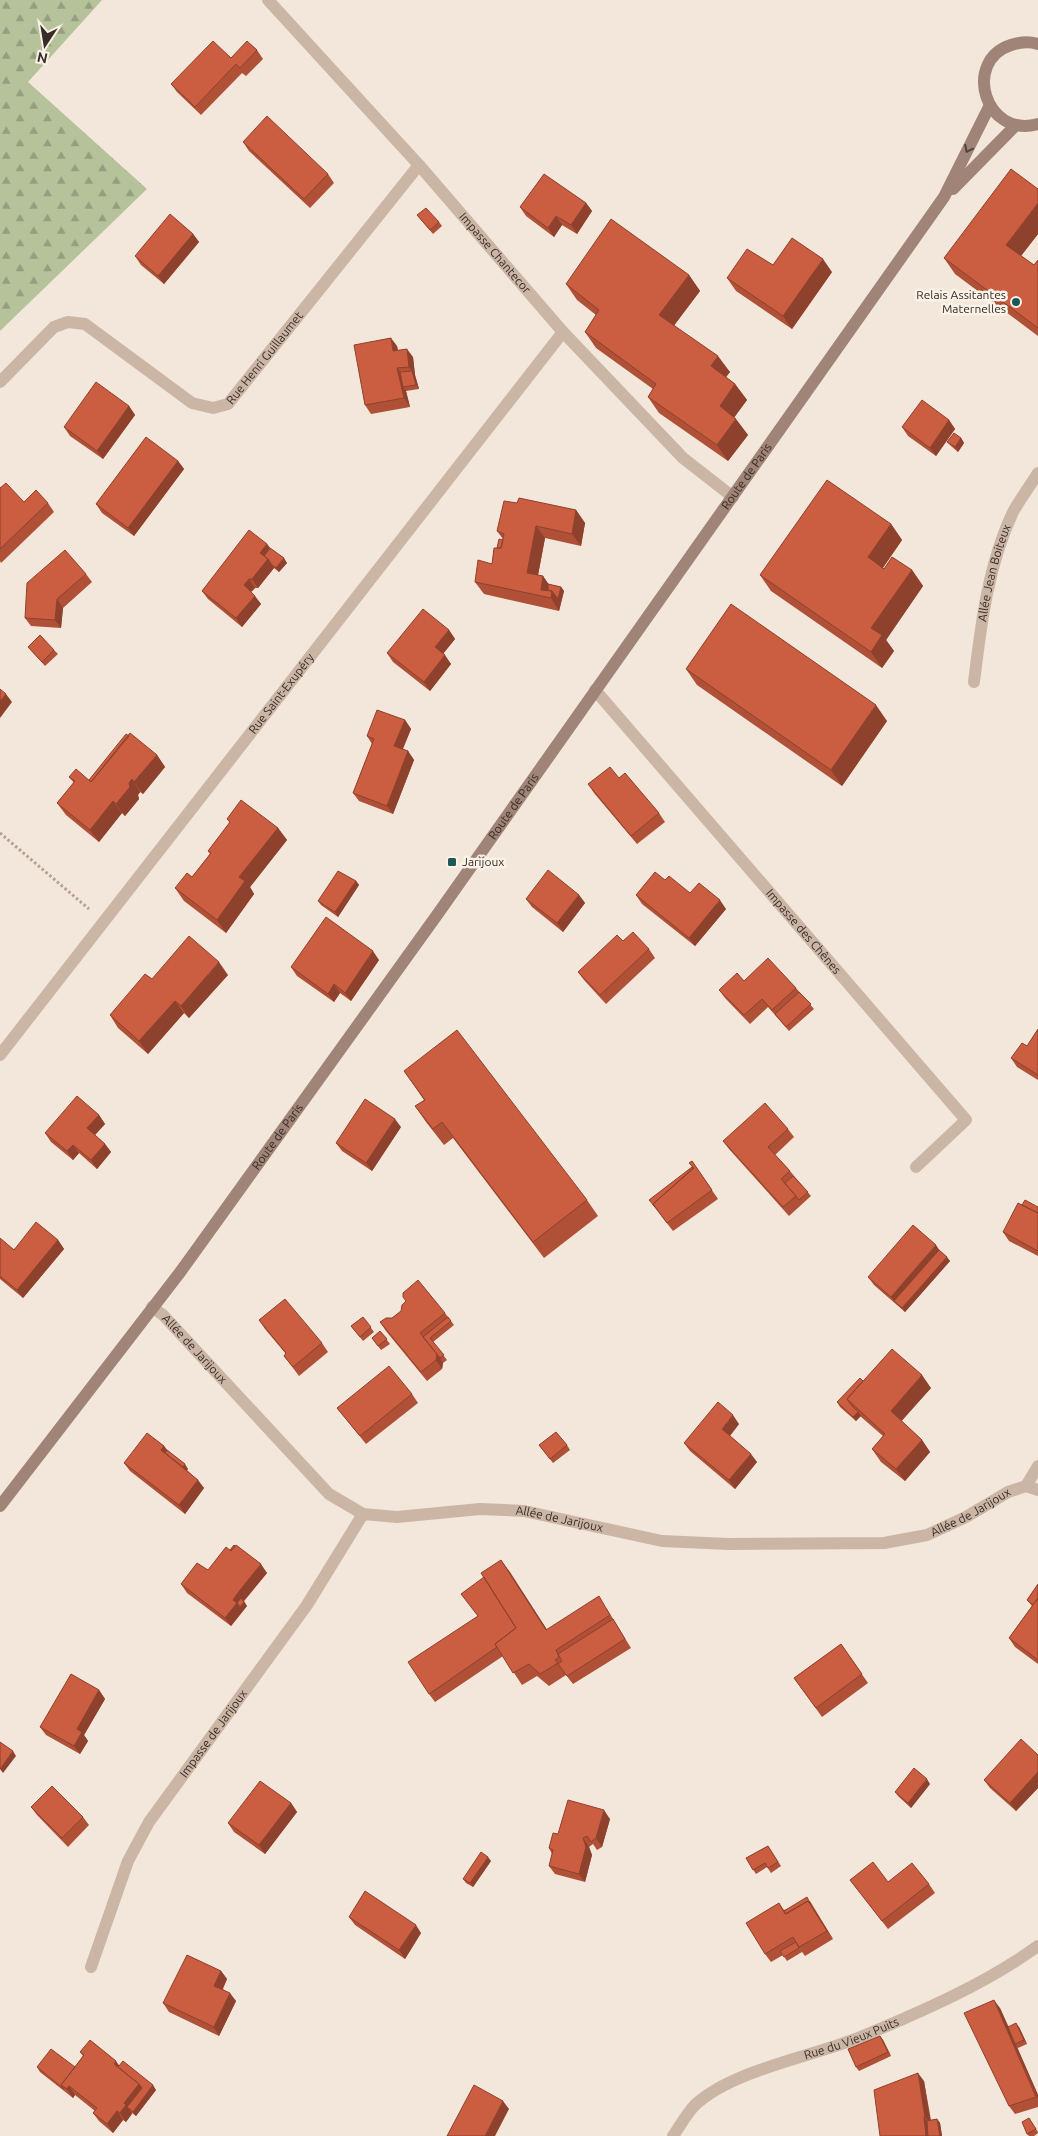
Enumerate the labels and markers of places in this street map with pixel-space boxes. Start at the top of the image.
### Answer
place label: Relais Assitantes Maternelles [916,288,1006,315]
marker: Relais Assitantes Maternelles [1010,296,1022,308]
place label: Jarijoux [462,855,504,868]
marker: Jarijoux [446,856,458,868]

